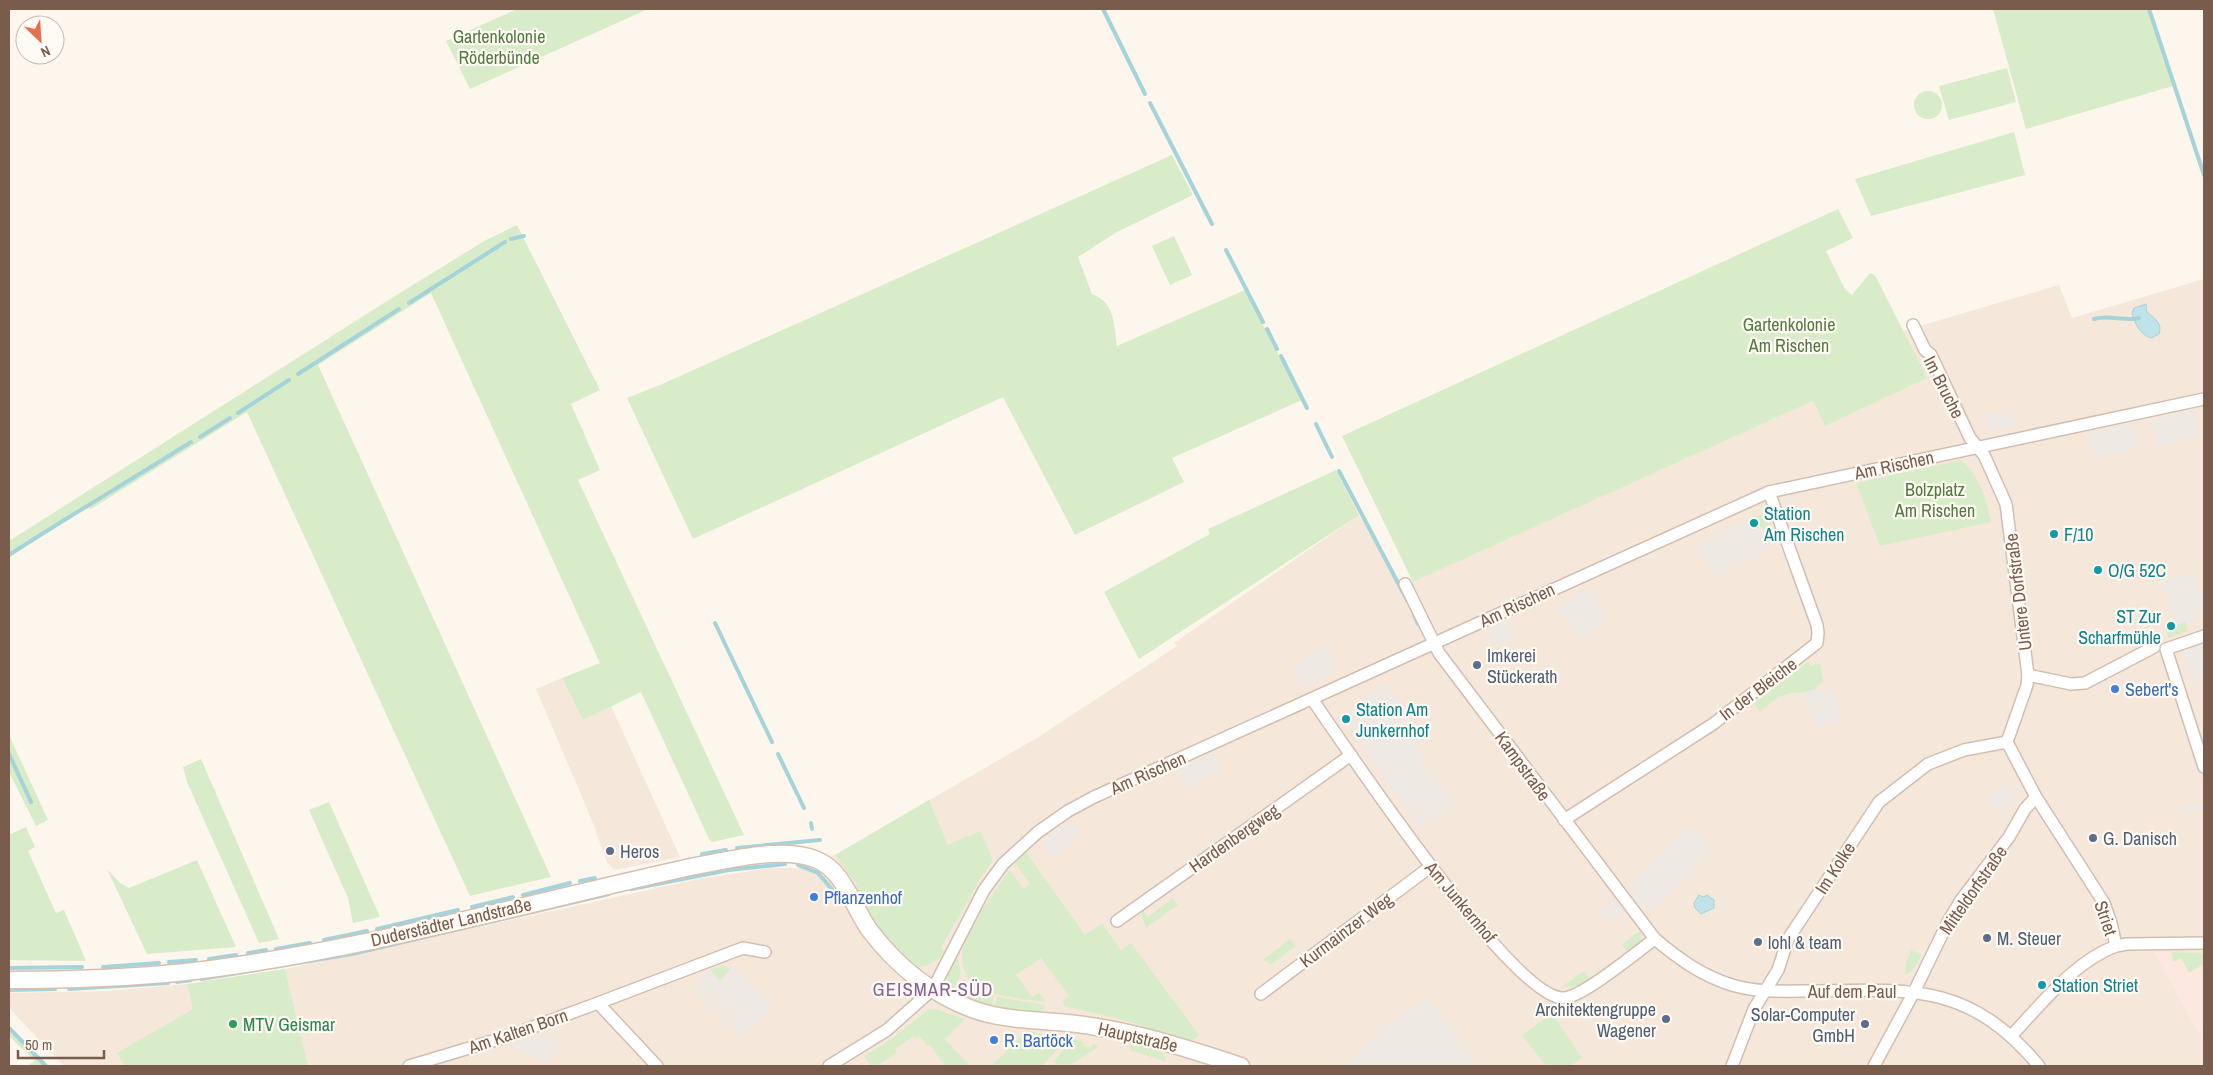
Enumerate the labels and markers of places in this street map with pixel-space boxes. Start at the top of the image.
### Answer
place label: Station Am Rischen [1763,501,1844,547]
marker: Station Am Rischen [1748,517,1760,529]
place label: F/10 [2064,522,2094,547]
marker: F/10 [2048,528,2060,540]
place label: O/G 52C [2108,558,2166,583]
marker: O/G 52C [2092,564,2104,576]
place label: ST Zur Scharfmühle [2078,604,2161,650]
marker: ST Zur Scharfmühle [2165,620,2177,632]
place label: Imkerei Stückerath [1487,643,1558,689]
marker: Imkerei Stückerath [1471,659,1483,671]
place label: Sebert's [2125,677,2179,702]
marker: Sebert's [2109,683,2121,695]
place label: Station Am Junkernhof [1356,697,1430,743]
marker: Station Am Junkernhof [1340,713,1352,725]
place label: G. Danisch [2103,826,2177,851]
marker: G. Danisch [2087,832,2099,844]
place label: Heros [620,839,659,864]
marker: Heros [604,845,616,857]
place label: Pflanzenhof [824,885,903,910]
marker: Pflanzenhof [808,891,820,903]
place label: M. Steuer [1997,926,2061,951]
place label: lohl & team [1768,930,1842,955]
marker: M. Steuer [1981,932,1993,944]
marker: lohl & team [1752,936,1764,948]
place label: Station Striet [2052,973,2138,998]
marker: Station Striet [2036,979,2048,991]
place label: Architektengruppe Wagener [1534,997,1656,1043]
place label: Solar-Computer GmbH [1751,1002,1855,1048]
place label: MTV Geismar [243,1012,335,1037]
marker: Architektengruppe Wagener [1660,1013,1672,1025]
marker: MTV Geismar [227,1018,239,1030]
marker: Solar-Computer GmbH [1859,1018,1871,1030]
place label: R. Bartöck [1004,1028,1074,1053]
marker: R. Bartöck [988,1034,1000,1046]

